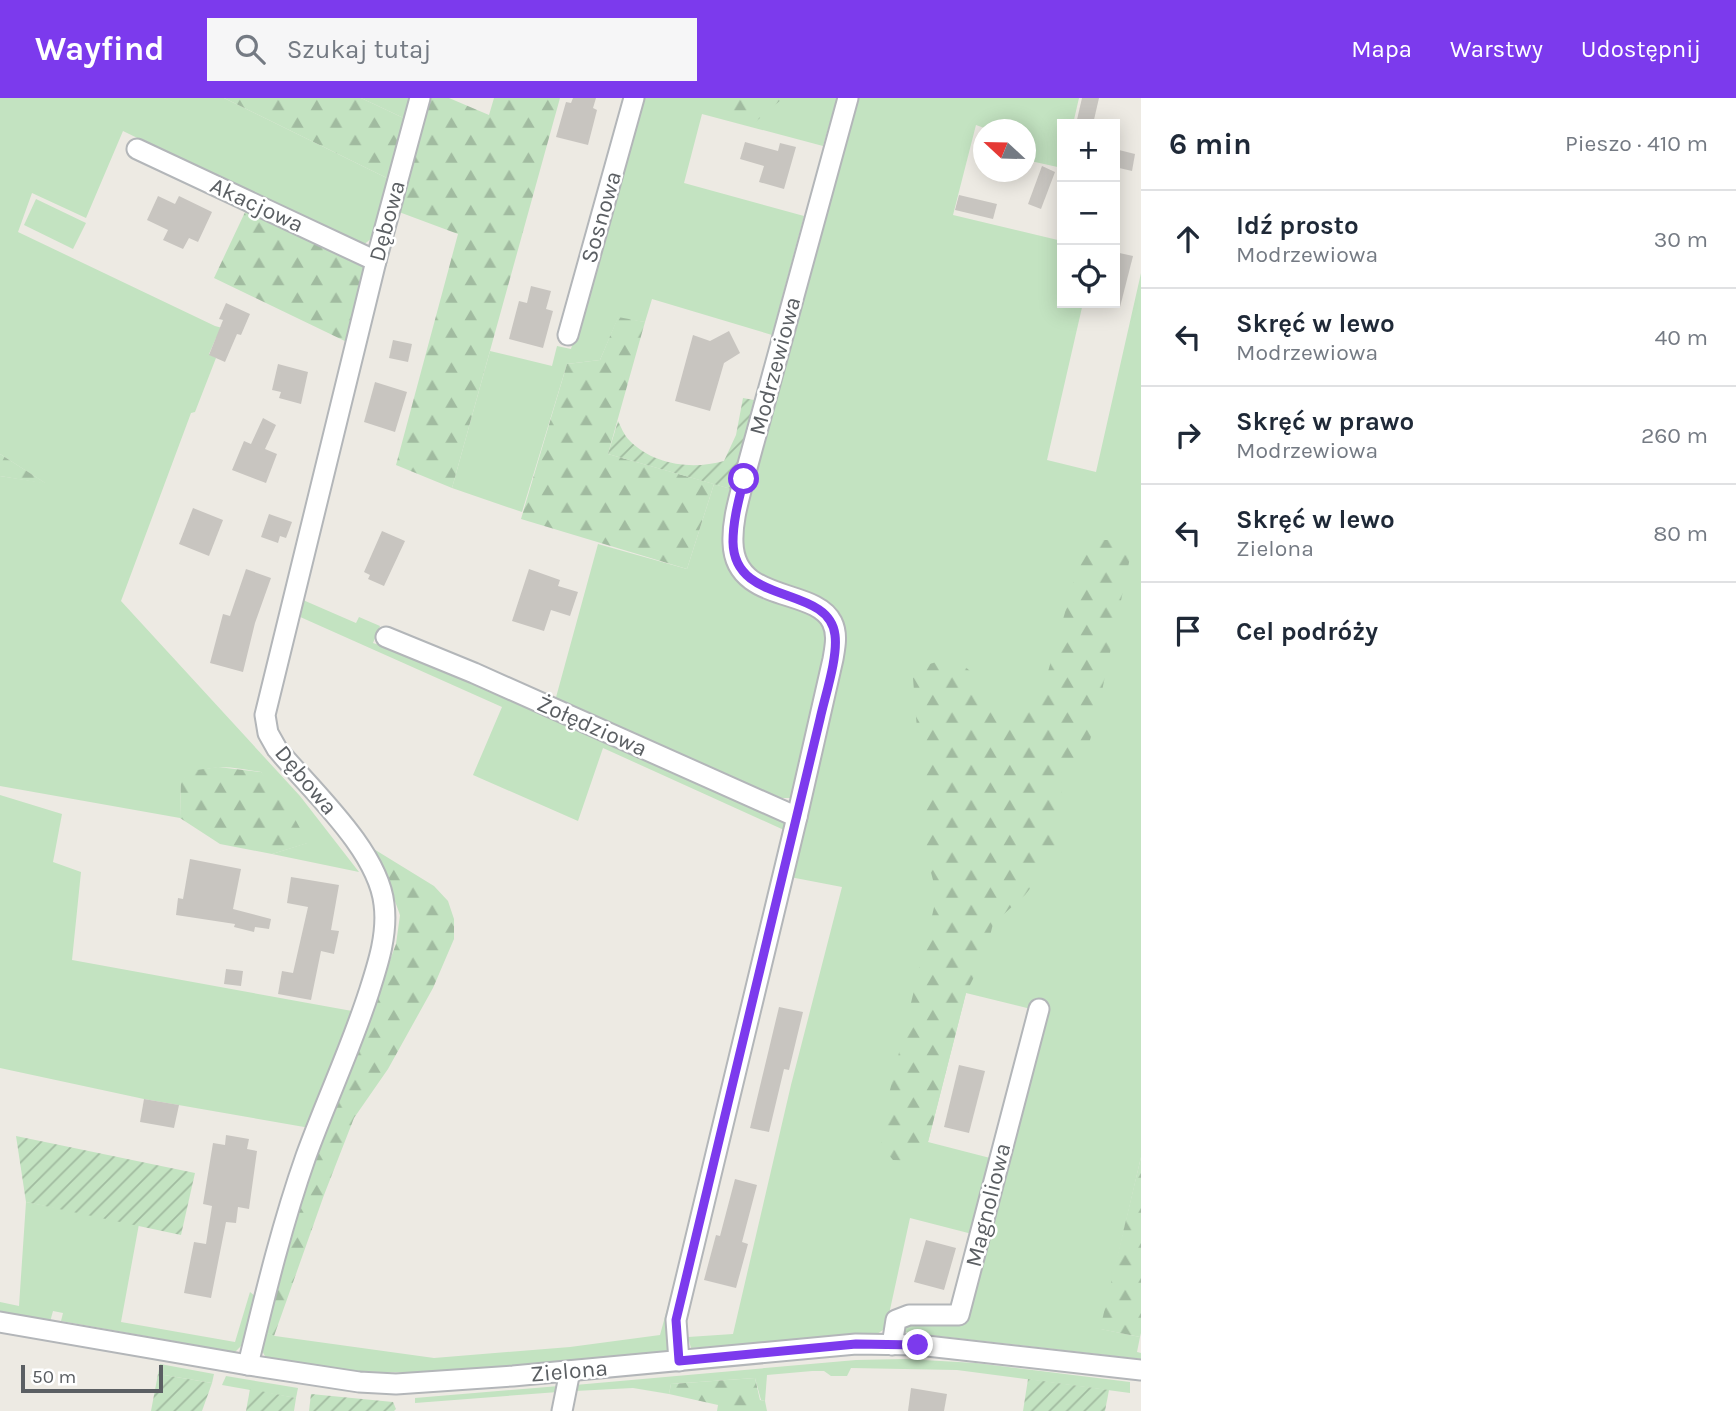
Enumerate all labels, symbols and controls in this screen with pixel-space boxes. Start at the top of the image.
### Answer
search box [207,18,697,81]
text: Wayfind [35,30,165,68]
icon: search [231,30,269,68]
text: Szukaj tutaj [287,34,431,65]
text: Mapa [1351,35,1412,63]
text: Warstwy [1450,35,1543,63]
text: Udostępnij [1581,35,1701,63]
north arrow [973,119,1036,182]
map controls [1057,119,1120,308]
button: + [1057,119,1120,182]
text: 6 min [1169,126,1252,162]
text: Pieszo · 410 m [1565,130,1708,157]
street label: Sosnowa [575,168,627,266]
street label: Akacjowa [206,172,308,238]
street label: Dębowa [363,178,411,264]
button: − [1057,182,1120,245]
text: Idź prosto [1236,210,1359,241]
icon: ahead [1169,220,1207,258]
text: 30 m [1654,226,1708,253]
text: Modrzewiowa [1236,241,1378,268]
button: locate [1057,245,1120,308]
street label: Modrzewiowa [744,294,806,438]
text: Skręć w lewo [1236,308,1395,339]
icon: left [1169,318,1207,356]
text: 40 m [1655,324,1708,351]
text: Modrzewiowa [1236,339,1378,366]
text: Skręć w prawo [1236,406,1414,437]
icon: right [1169,416,1207,454]
text: 260 m [1641,422,1708,449]
text: Modrzewiowa [1236,437,1378,464]
route start [728,463,759,494]
text: Skręć w lewo [1236,504,1395,535]
icon: left [1169,514,1207,552]
text: 80 m [1653,520,1708,547]
text: Zielona [1236,535,1314,562]
icon: arrive [1169,612,1207,650]
text: Cel podróży [1236,616,1378,647]
street label: Żołędziowa [533,690,651,762]
street label: Dębowa [269,740,343,820]
street label: Magnoliowa [960,1140,1016,1270]
route end [902,1329,933,1360]
street label: Zielona [529,1354,609,1388]
scale bar [21,1362,163,1394]
text: 50 m [32,1366,76,1388]

